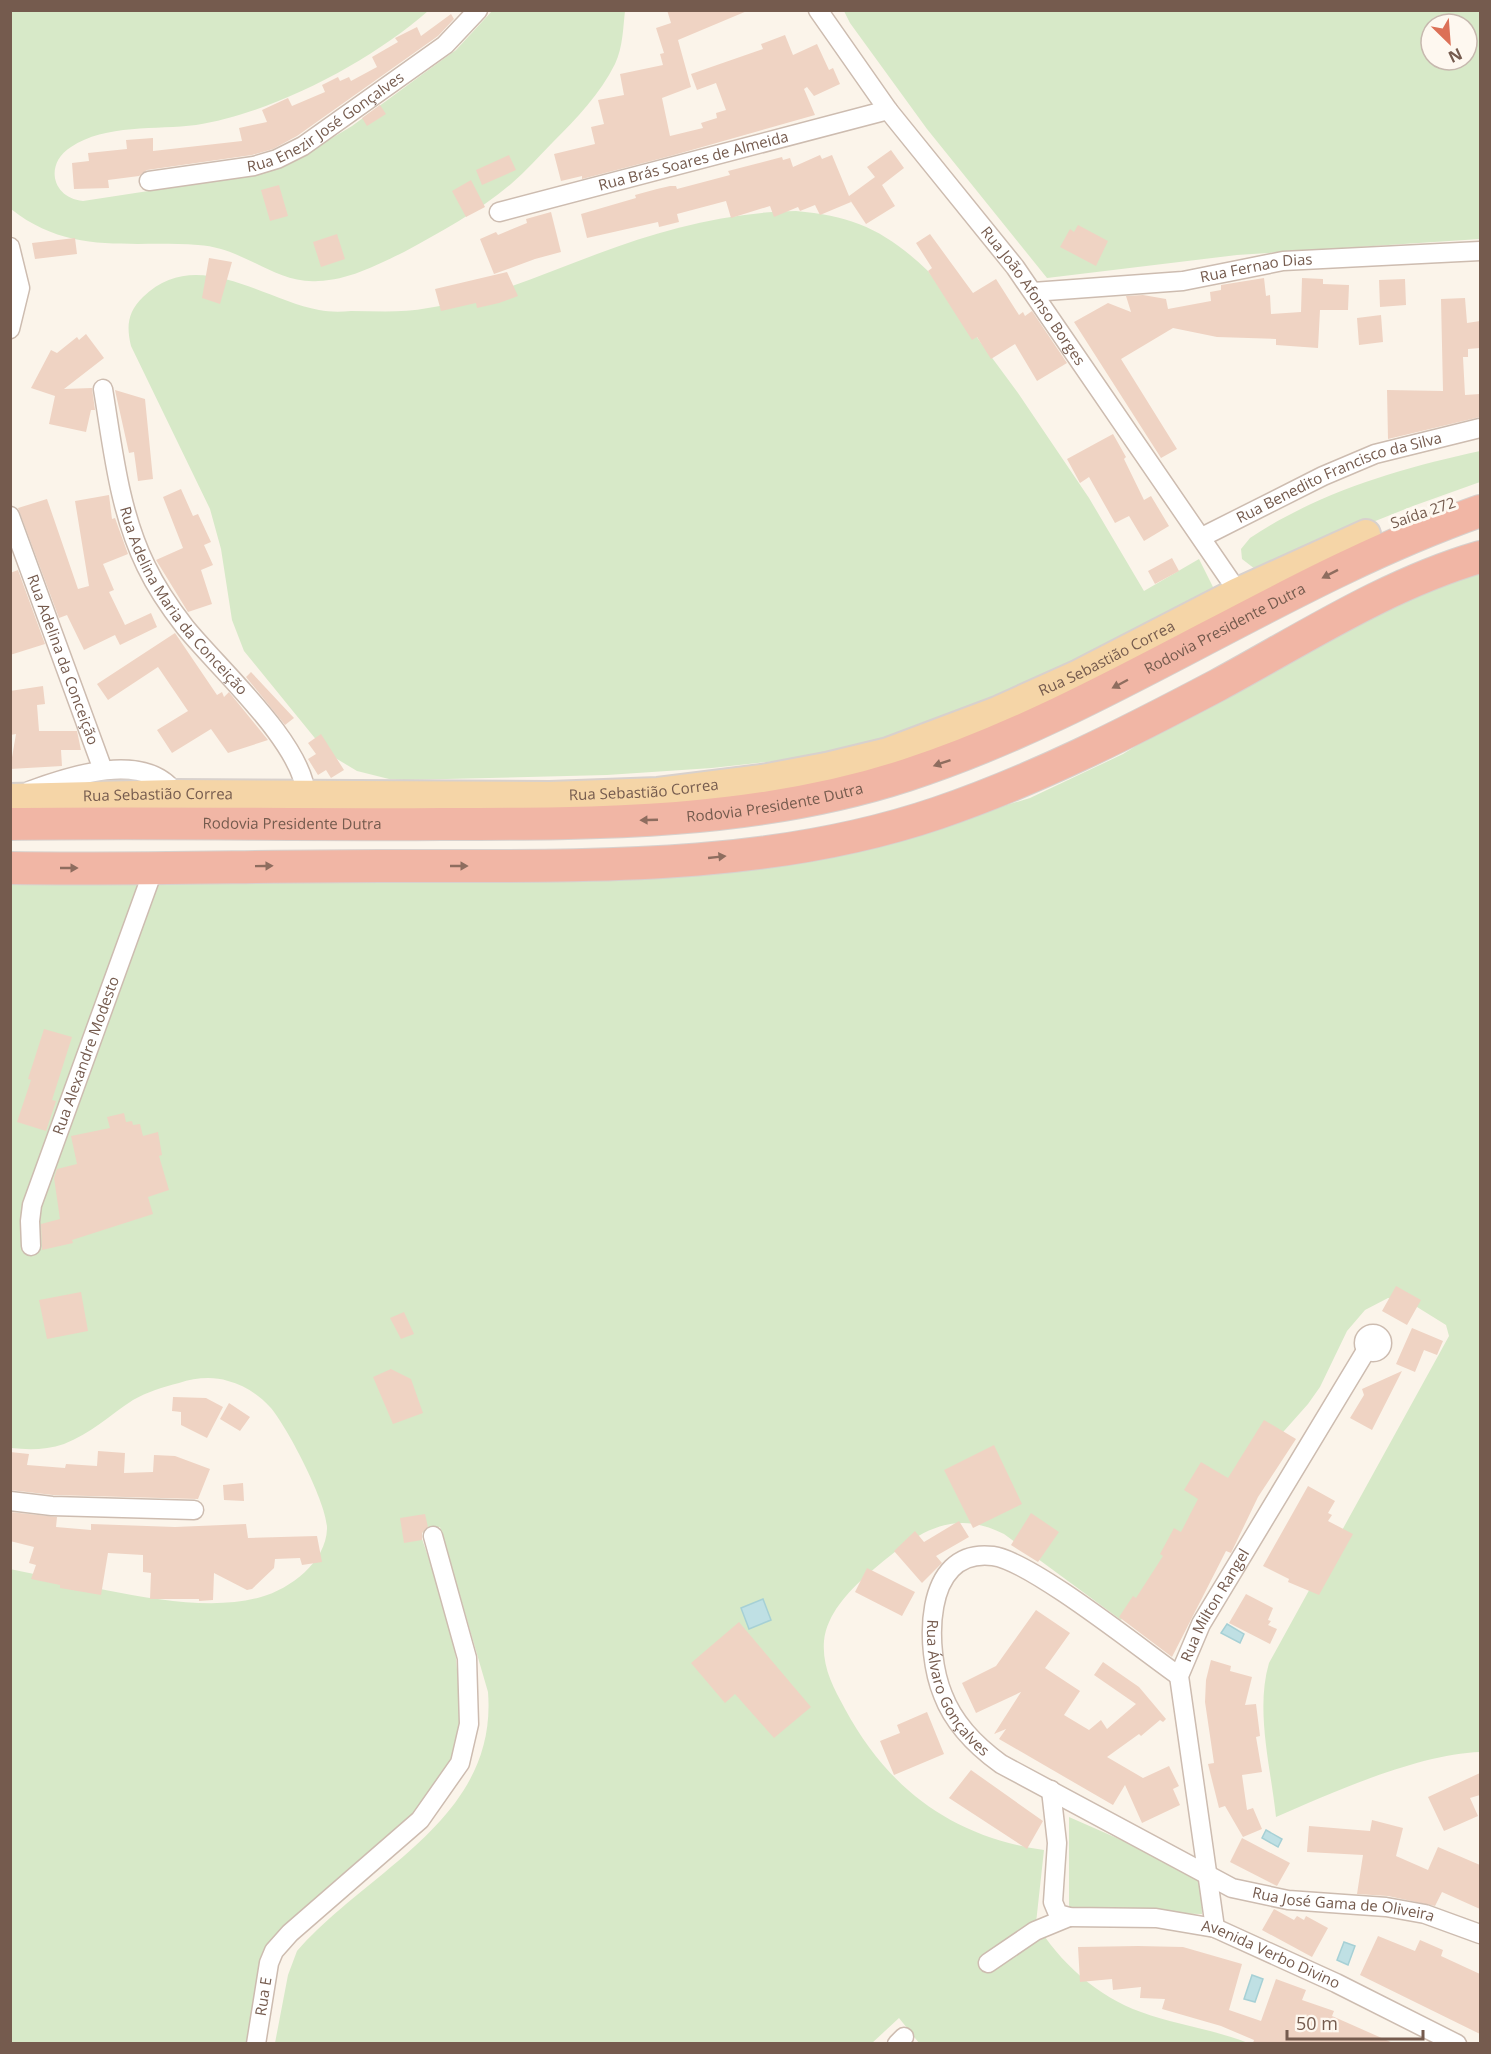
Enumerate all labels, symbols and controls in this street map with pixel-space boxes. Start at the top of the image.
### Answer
north arrow [1419,12,1479,72]
text: N [1445,43,1466,68]
street label: Rua Enezir José Gonçalves [246,67,407,176]
street label: Rua Brás Soares de Almeida [596,126,790,195]
street label: Rua João Afonso Borges [977,222,1090,369]
street label: Rua Fernao Dias [1198,249,1313,286]
street label: Rua Benedito Francisco da Silva [1233,427,1443,527]
street label: Saída 272 [1388,492,1458,532]
street label: Rua Adelina Maria da Conceição [116,504,253,699]
one-way arrow [1321,569,1338,579]
street label: Rua Adelina da Conceição [23,571,104,747]
street label: Rodovia Presidente Dutra [1140,578,1308,678]
street label: Rua Sebastião Correa [1035,615,1178,700]
one-way arrow [1111,679,1129,689]
one-way arrow [933,758,951,768]
street label: Rua Sebastião Correa [568,774,720,804]
street label: Rodovia Presidente Dutra [685,777,865,826]
street label: Rua Sebastião Correa [83,783,233,805]
street label: Rodovia Presidente Dutra [202,813,382,833]
one-way arrow [639,816,658,825]
one-way arrow [707,852,726,862]
one-way arrow [254,861,273,871]
one-way arrow [449,861,468,871]
one-way arrow [59,863,78,873]
street label: Rua Alexandre Modesto [47,973,123,1137]
street label: Rua Milton Rangel [1175,1544,1253,1665]
street label: Rua Álvaro Gonçalves [923,1619,994,1760]
street label: Rua José Gama de Oliveira [1251,1882,1438,1926]
street label: Avenida Verbo Divino [1200,1915,1344,1993]
street label: Rua E [250,1976,276,2017]
scale bar [1287,2003,1424,2041]
text: 50 m [1296,2011,1338,2035]

